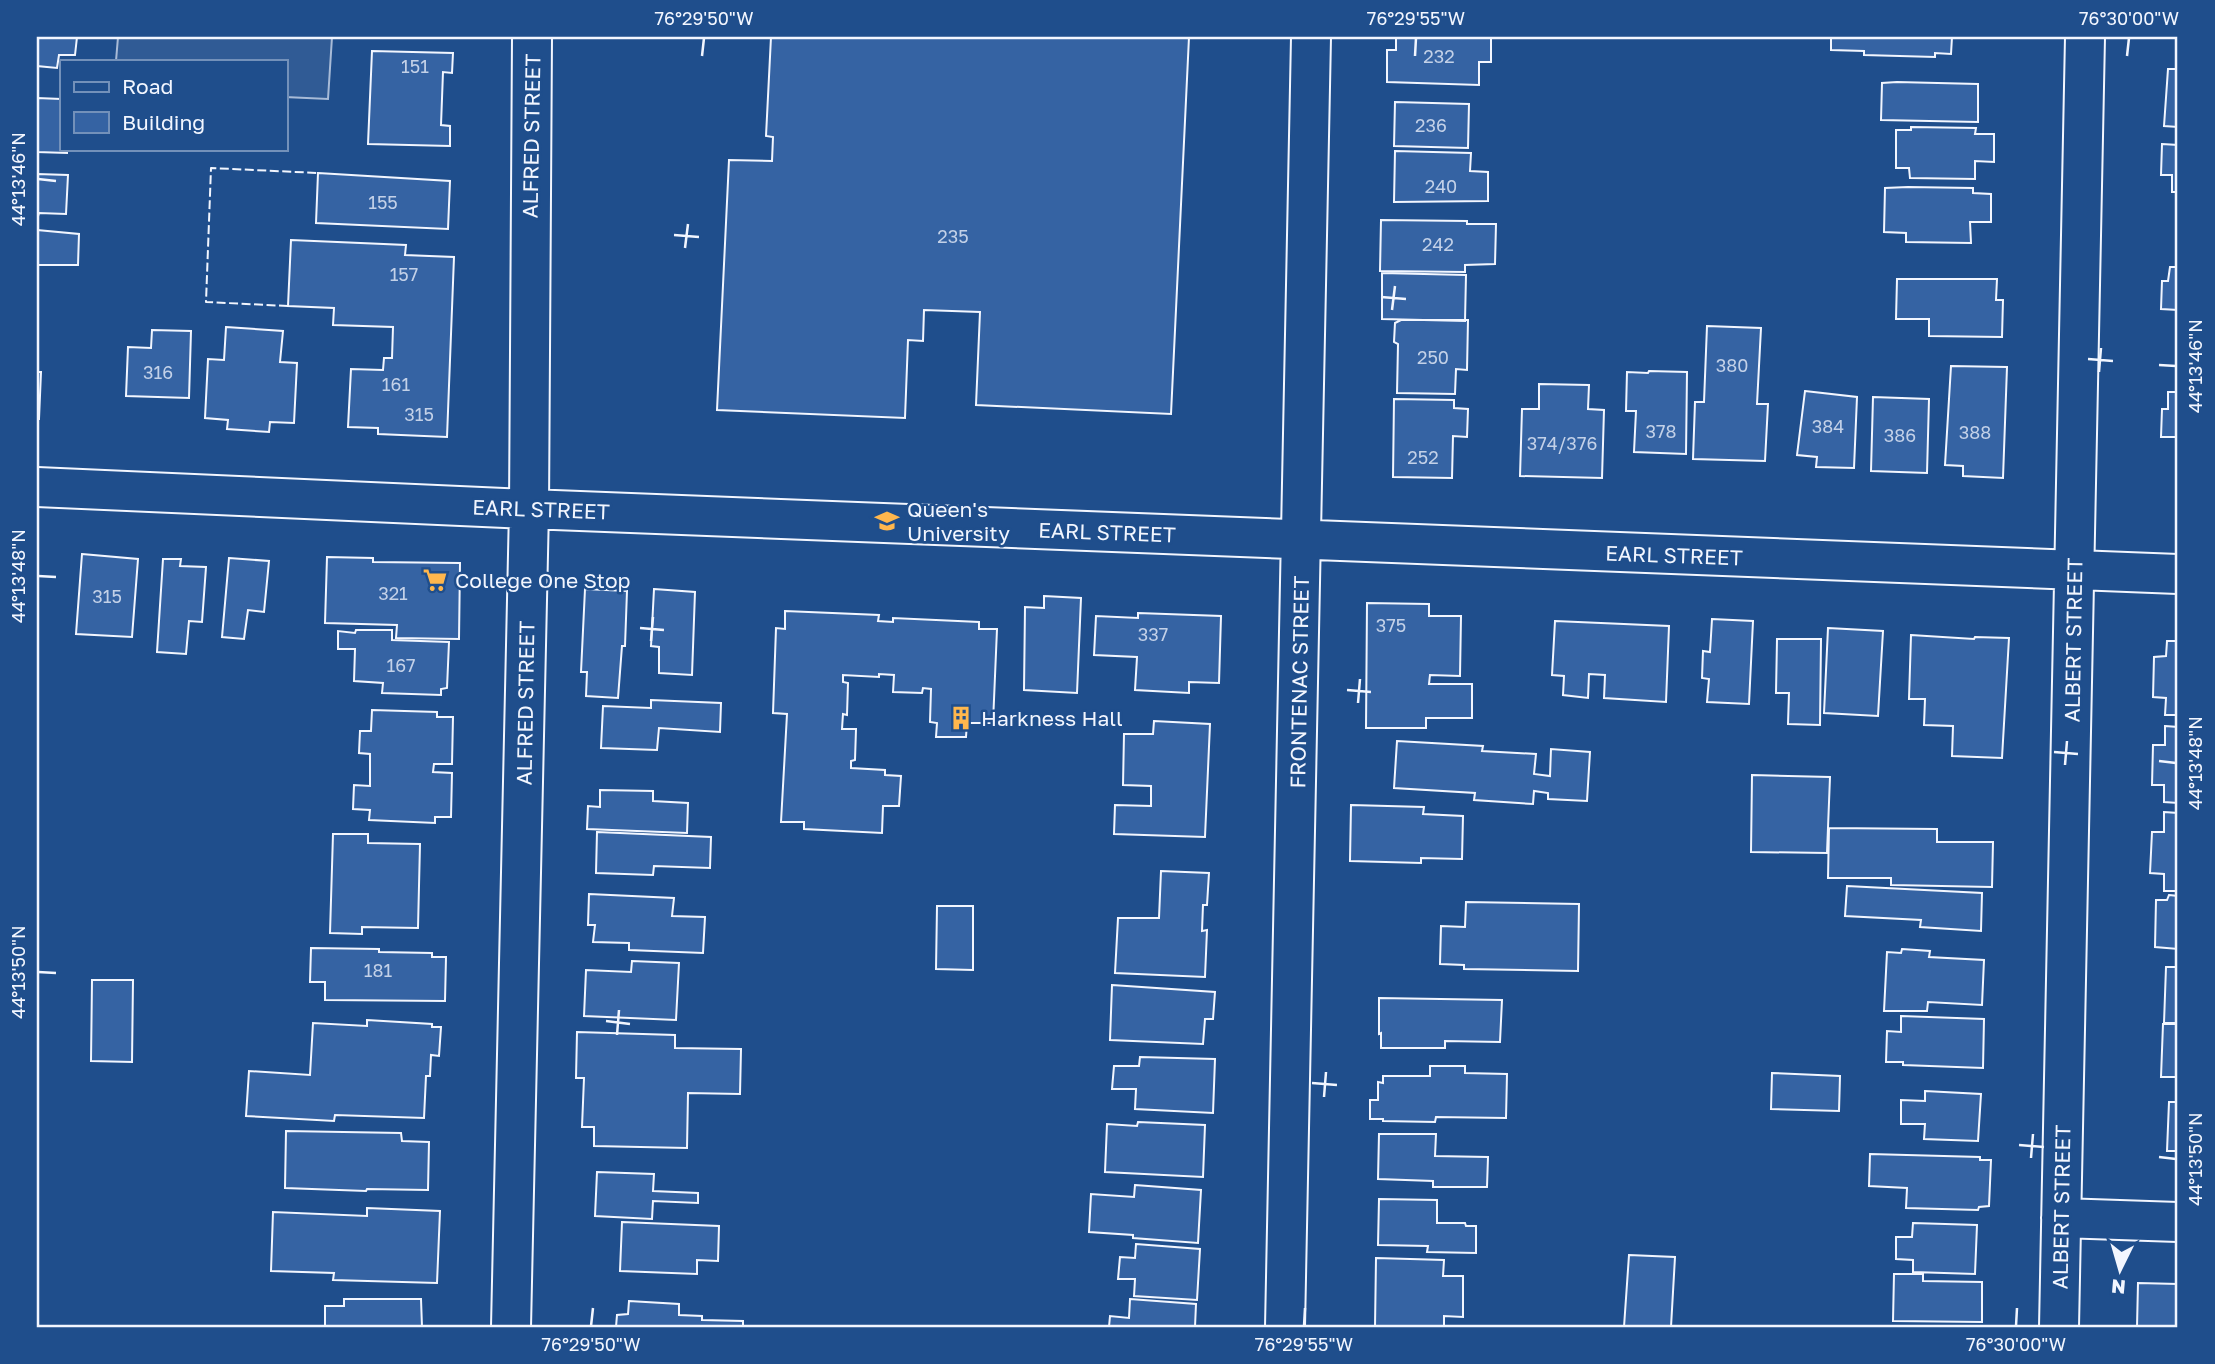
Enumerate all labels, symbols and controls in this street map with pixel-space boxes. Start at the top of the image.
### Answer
text: 76°29'50"W [655,7,754,29]
text: 76°29'55"W [1367,7,1465,29]
text: 76°30'00"W [2079,7,2179,29]
house number: 232 [1423,45,1455,67]
street label: ALFRED STREET [517,53,545,219]
house number: 151 [401,55,429,77]
legend [60,60,287,150]
text: Road [122,73,173,99]
text: Building [122,109,205,135]
house number: 236 [1415,114,1447,136]
text: 44°13'46"N [7,132,29,226]
house number: 240 [1425,175,1457,197]
house number: 155 [368,191,398,213]
house number: 235 [937,225,969,247]
house number: 242 [1422,233,1454,255]
house number: 157 [390,263,418,285]
text: 44°13'46"N [2184,319,2206,413]
house number: 250 [1417,346,1449,368]
house number: 380 [1716,354,1748,376]
house number: 316 [143,361,173,383]
house number: 161 [382,373,410,395]
house number: 315 [404,403,434,425]
house number: 384 [1812,415,1844,437]
house number: 378 [1645,420,1677,442]
house number: 388 [1959,421,1991,443]
house number: 386 [1884,424,1916,446]
house number: 374/376 [1527,432,1597,454]
house number: 252 [1407,446,1439,468]
street label: EARL STREET [472,494,610,524]
place label: Queen's University [907,496,1010,546]
school or university icon: Queen's University [873,507,901,535]
street label: EARL STREET [1038,517,1176,547]
text: 44°13'48"N [7,529,29,623]
street label: EARL STREET [1605,540,1743,570]
street label: ALBERT STREET [2059,557,2087,723]
supermarket icon: College One Stop [421,566,449,594]
place label: College One Stop [455,567,630,593]
street label: FRONTENAC STREET [1284,575,1314,789]
house number: 321 [378,582,408,604]
house number: 315 [92,585,122,607]
house number: 375 [1376,614,1406,636]
street label: ALFRED STREET [511,620,539,786]
house number: 337 [1138,623,1168,645]
house number: 167 [386,654,416,676]
building icon: Harkness Hall [947,704,975,732]
place label: Harkness Hall [981,705,1123,731]
text: 44°13'48"N [2184,716,2206,810]
text: 44°13'50"N [7,925,29,1019]
house number: 181 [364,959,392,981]
text: 44°13'50"N [2184,1112,2206,1206]
street label: ALBERT STREET [2047,1124,2075,1290]
north arrow [2086,1234,2156,1304]
text: N [2110,1275,2127,1300]
text: 76°29'50"W [542,1333,641,1355]
text: 76°29'55"W [1255,1333,1353,1355]
text: 76°30'00"W [1966,1333,2066,1355]

